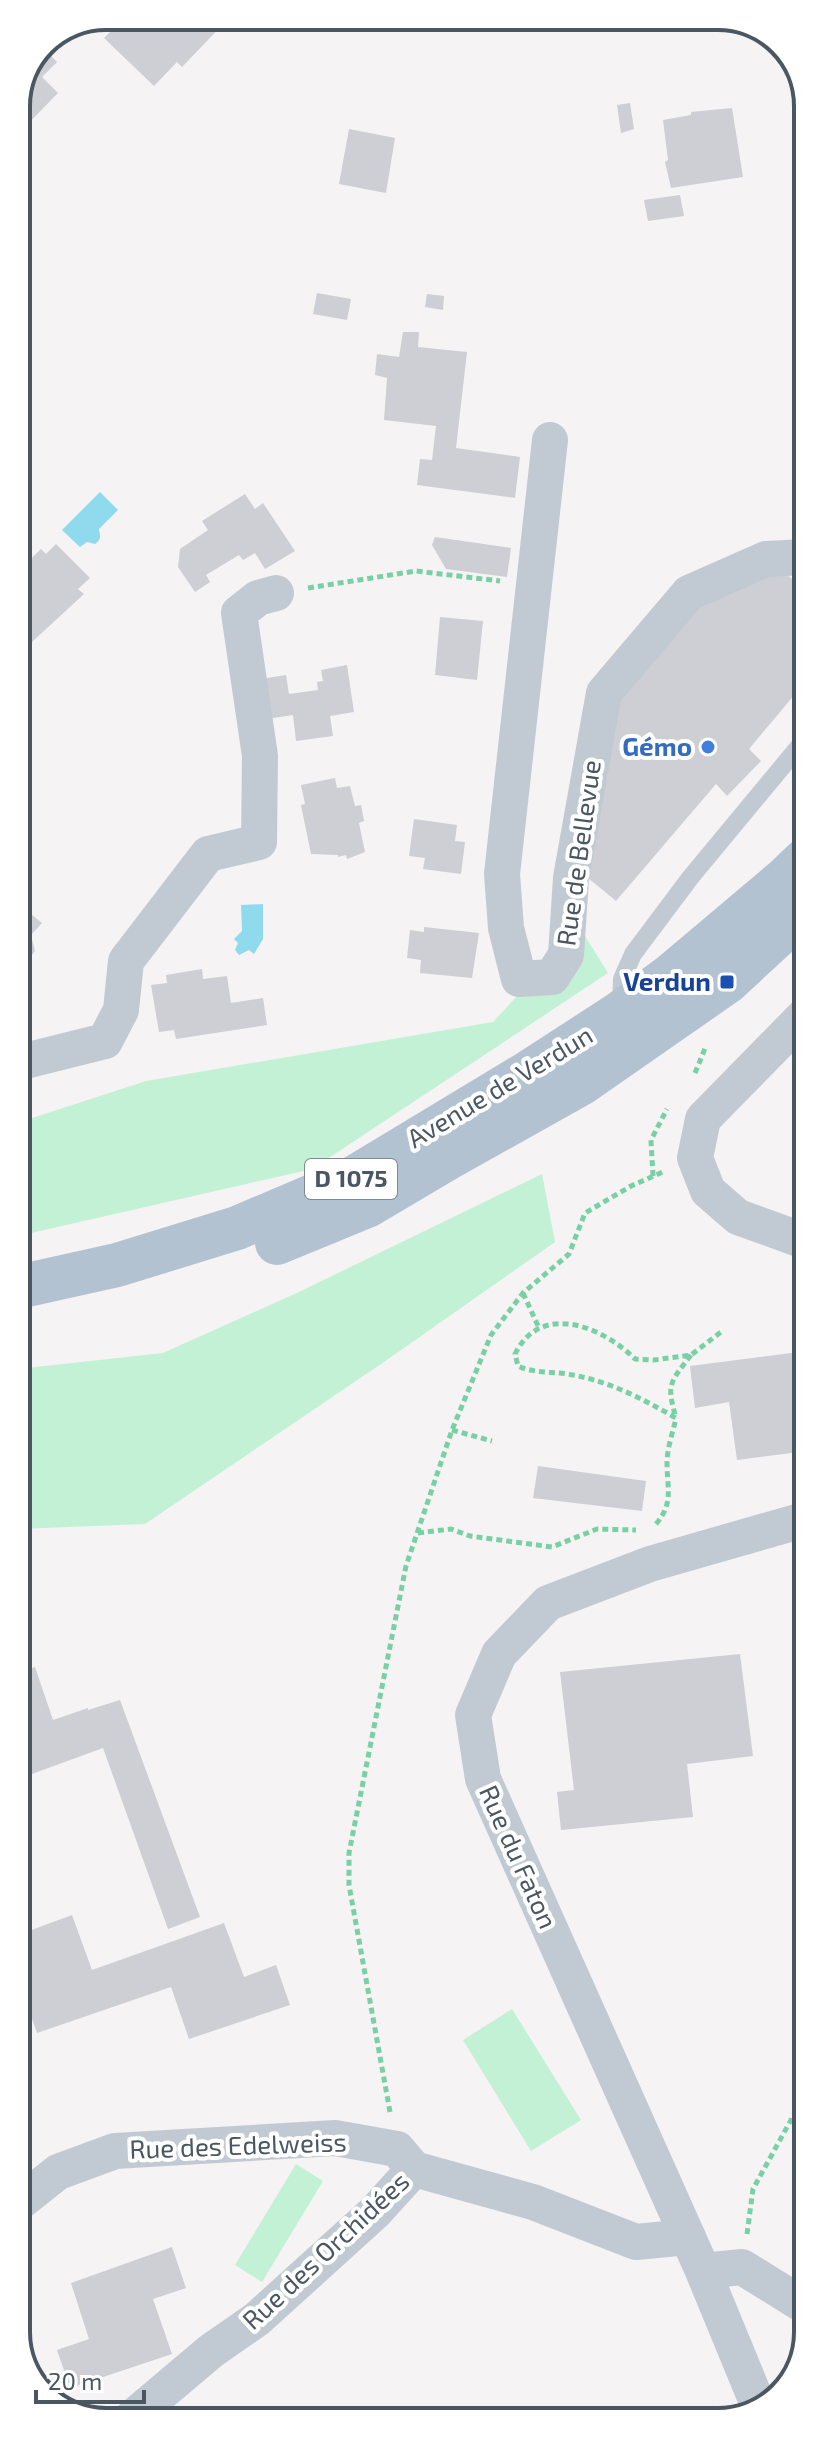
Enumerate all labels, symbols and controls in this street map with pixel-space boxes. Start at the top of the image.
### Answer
place label: Gémo [622,730,692,761]
marker: Gémo [699,738,717,756]
street label: Rue de Bellevue [549,758,606,948]
place label: Verdun [623,965,711,996]
marker: Verdun [718,973,736,991]
street label: Avenue de Verdun [401,1018,598,1153]
road number: D 1075 [305,1159,397,1199]
street label: Rue du Faton [474,1780,565,1933]
street label: Rue des Edelweiss [129,2125,347,2164]
street label: Rue des Orchidées [235,2165,415,2335]
scale bar [36,2354,144,2404]
text: 20 m [48,2366,102,2395]

